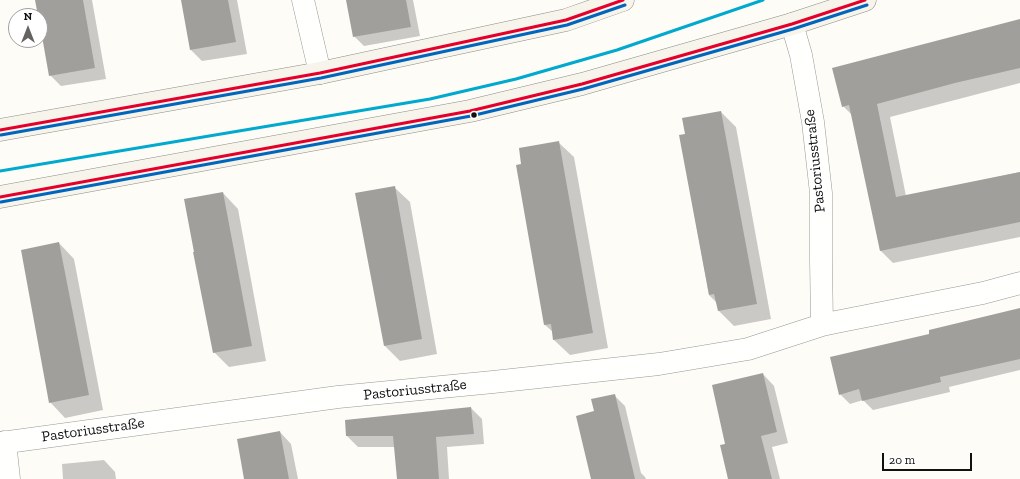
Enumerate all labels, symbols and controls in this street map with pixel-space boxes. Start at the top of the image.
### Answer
north arrow [8,8,48,48]
text: N [24,10,32,23]
street label: Pastoriusstraße [801,109,829,213]
unlabelled marker [469,110,479,120]
street label: Pastoriusstraße [363,376,467,404]
street label: Pastoriusstraße [40,414,146,446]
scale bar [884,445,974,471]
text: 20 m [889,453,915,467]

